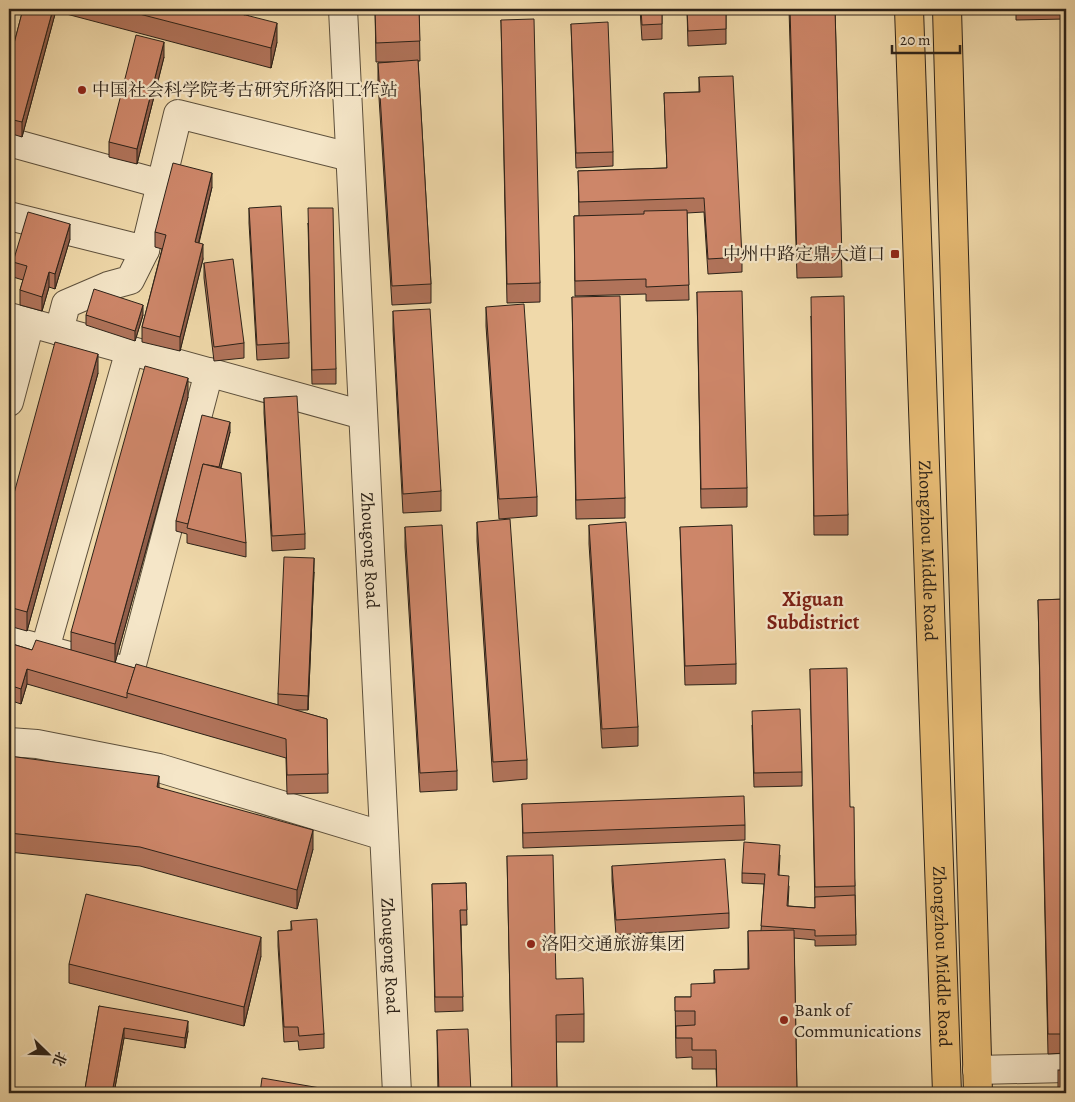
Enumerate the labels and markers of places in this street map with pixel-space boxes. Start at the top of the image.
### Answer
place label: 中国社会科学院考古研究所洛阳工作站 [92,78,398,102]
marker: 中国社会科学院考古研究所洛阳工作站 [76,84,88,96]
place label: 中州中路定鼎大道口 [723,242,885,266]
marker: 中州中路定鼎大道口 [889,248,901,260]
place label: 洛阳交通旅游集团 [541,932,685,956]
marker: 洛阳交通旅游集团 [525,938,537,950]
place label: Bank of Communications [794,998,921,1043]
marker: Bank of Communications [778,1014,790,1026]

